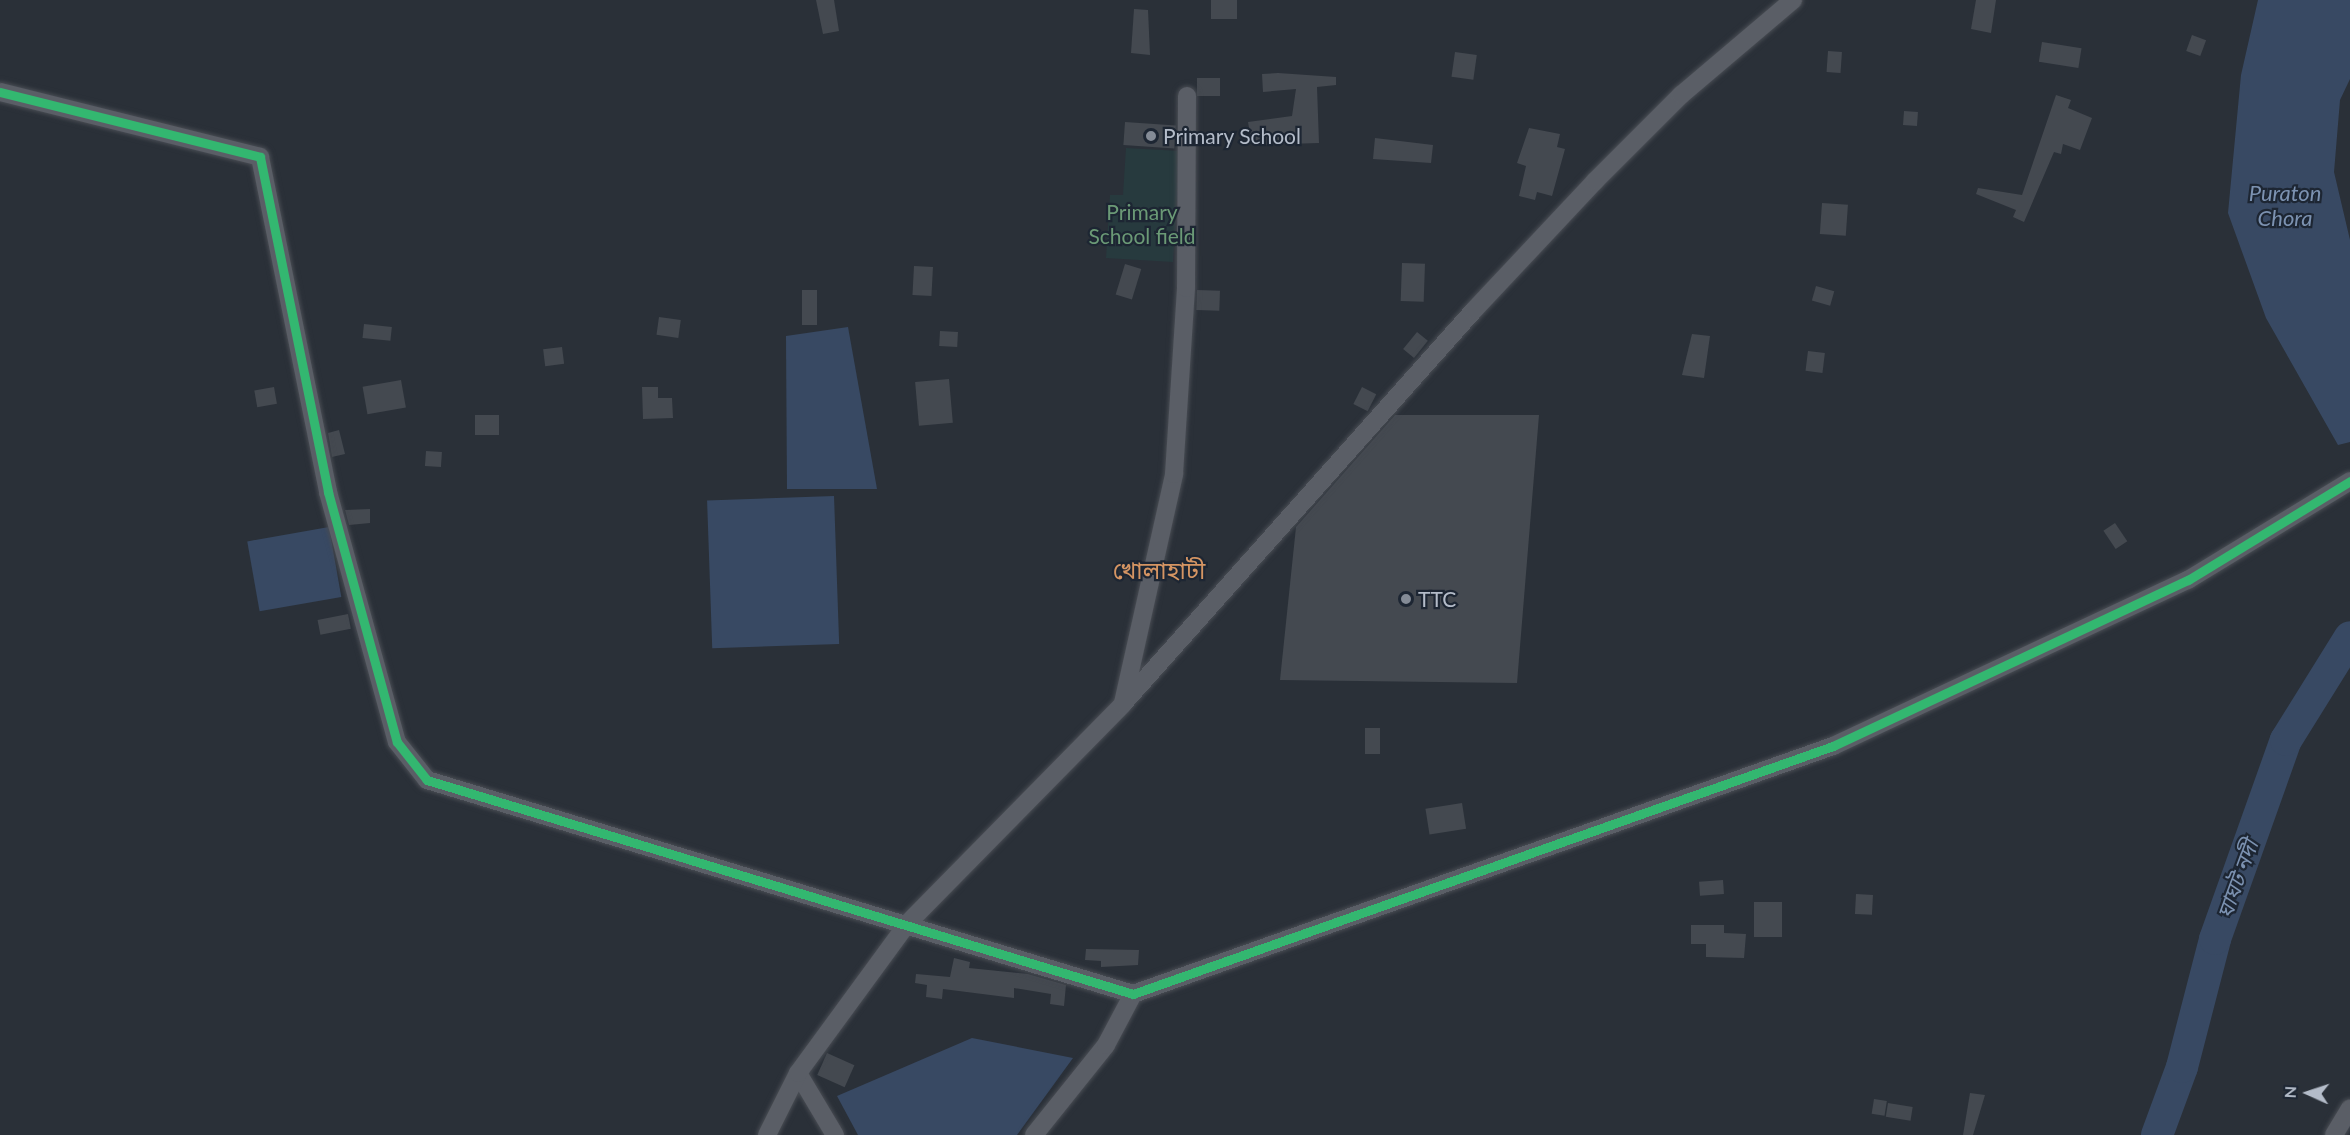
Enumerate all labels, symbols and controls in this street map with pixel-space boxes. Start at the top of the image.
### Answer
place label: Primary School [1163,123,1301,149]
marker: Primary School [1144,129,1158,143]
water label: Puraton Chora [2249,179,2321,230]
park label: Primary School field [1088,199,1196,249]
district label: খোলাহাটী [1113,556,1205,584]
place label: TTC [1418,586,1456,612]
marker: TTC [1399,592,1413,606]
water label: ঘাঘট নদী [2211,836,2263,922]
north arrow [2278,1063,2338,1123]
text: N [2280,1085,2299,1099]

